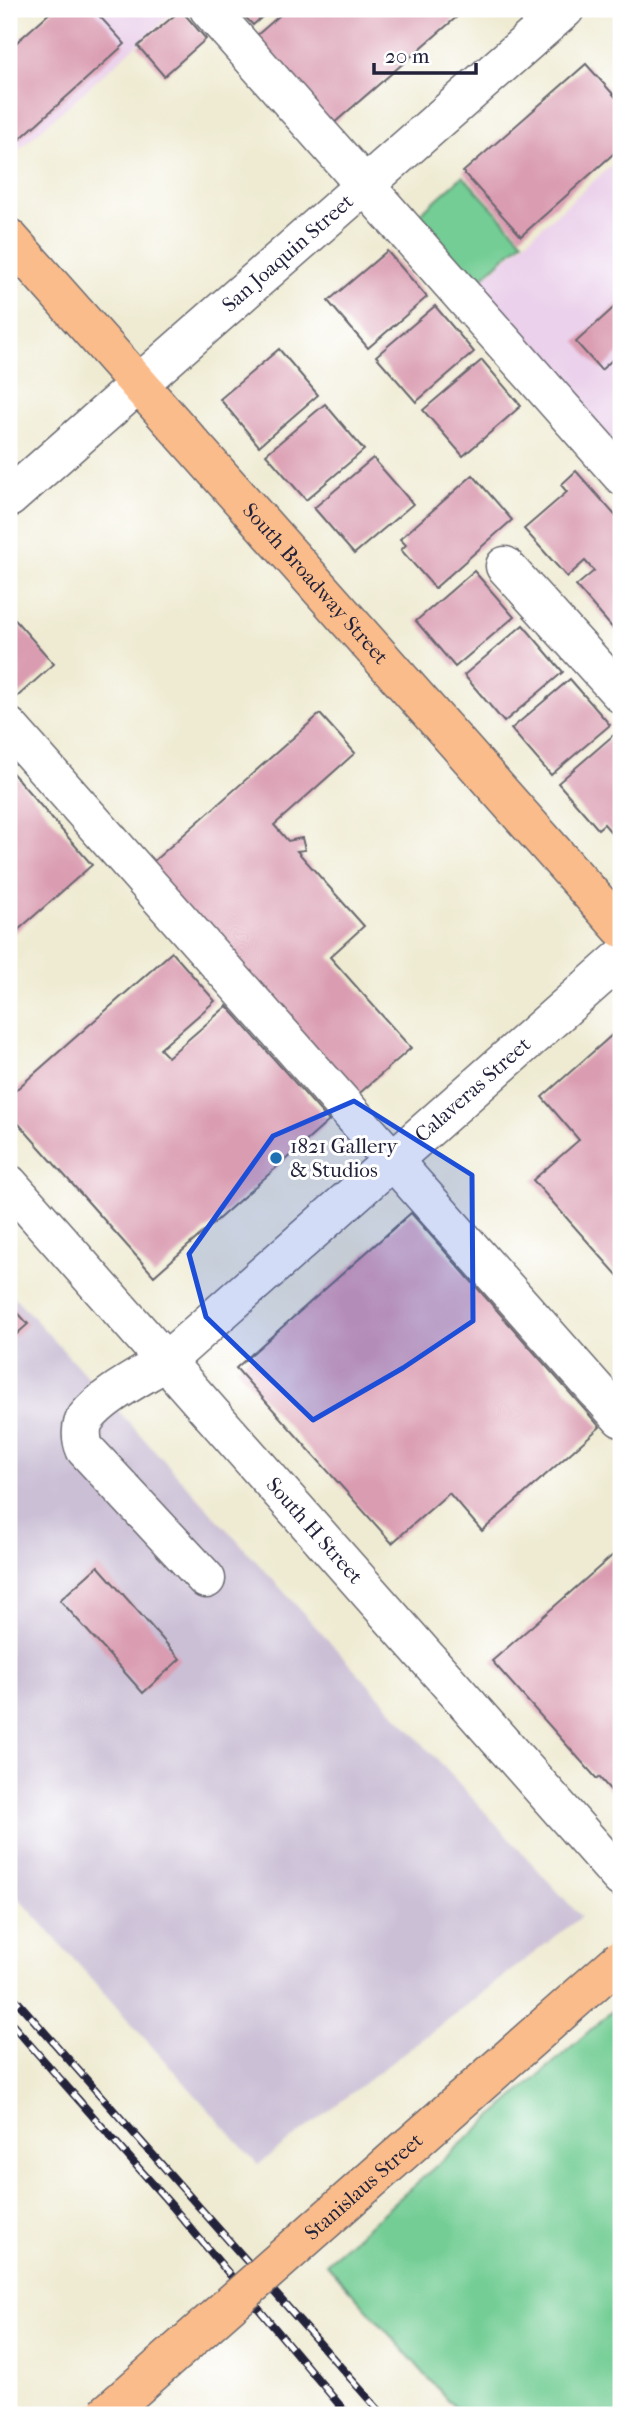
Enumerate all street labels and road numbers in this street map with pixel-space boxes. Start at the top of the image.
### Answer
street label: San Joaquin Street [217,189,358,317]
street label: South Broadway Street [238,498,394,669]
street label: Calaveras Street [410,1032,535,1147]
street label: South H Street [261,1472,368,1589]
street label: Stanislaus Street [300,2128,428,2245]

